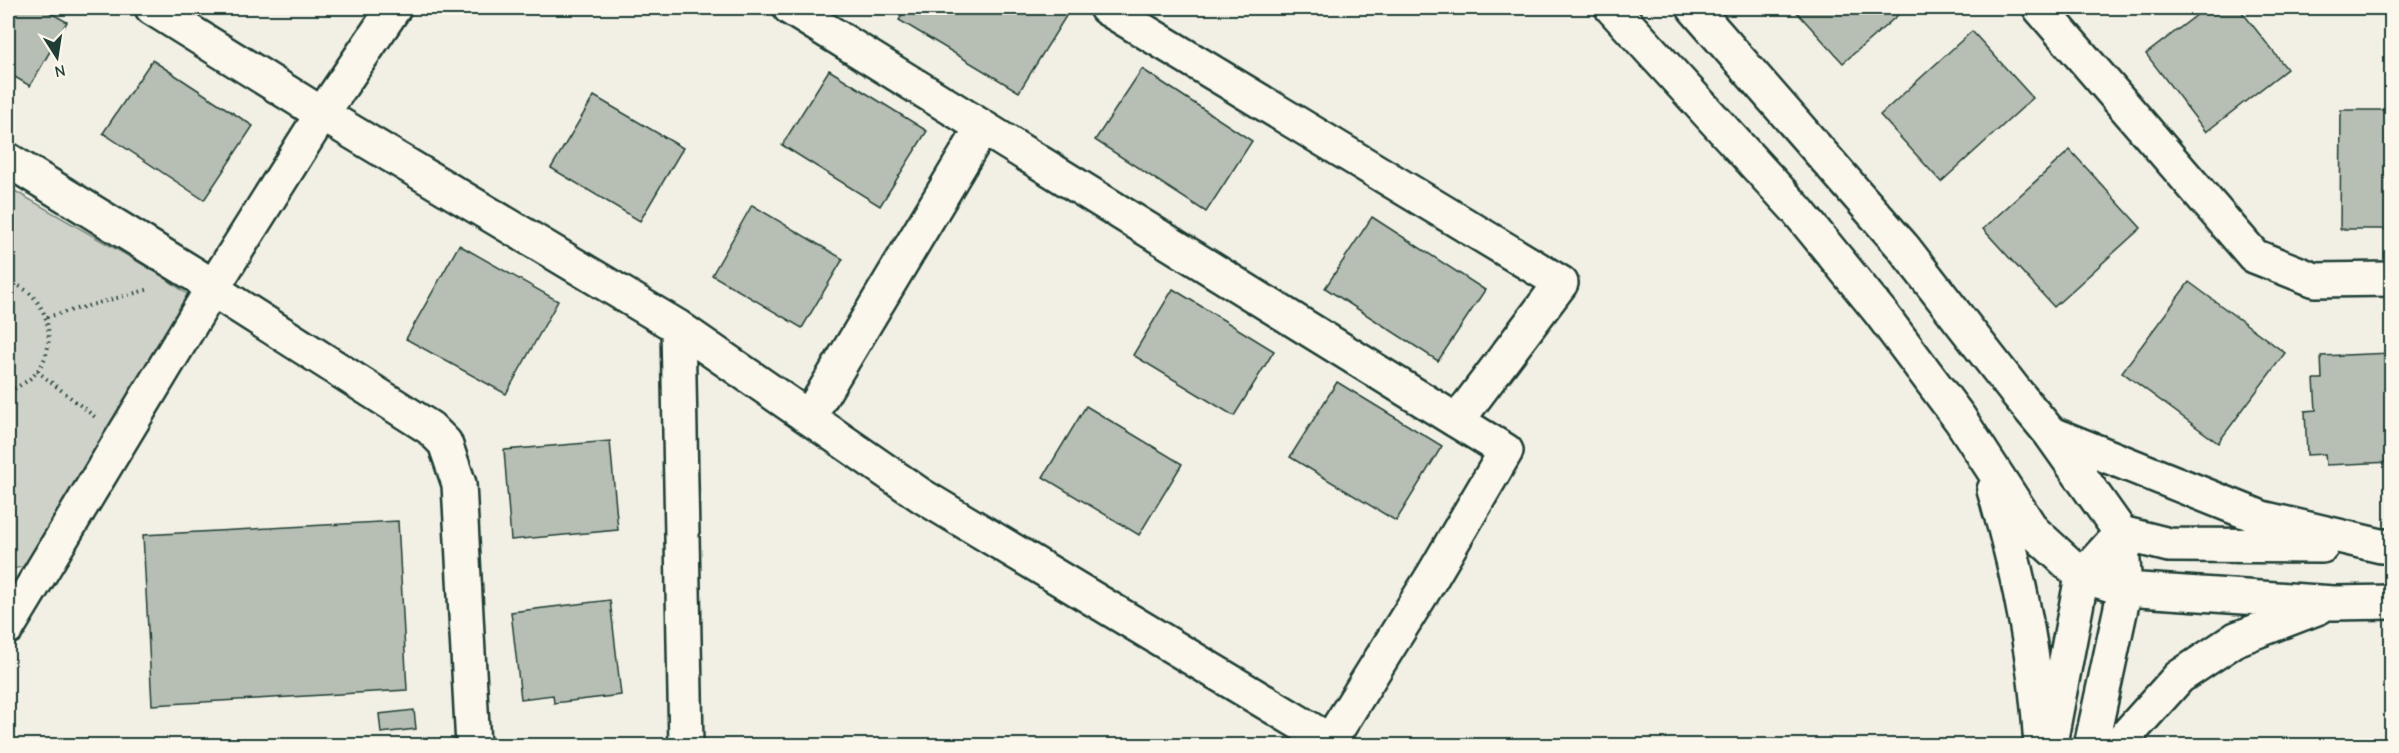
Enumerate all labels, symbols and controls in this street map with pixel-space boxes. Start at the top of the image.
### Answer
north arrow [27,27,87,87]
text: N [53,61,67,81]

